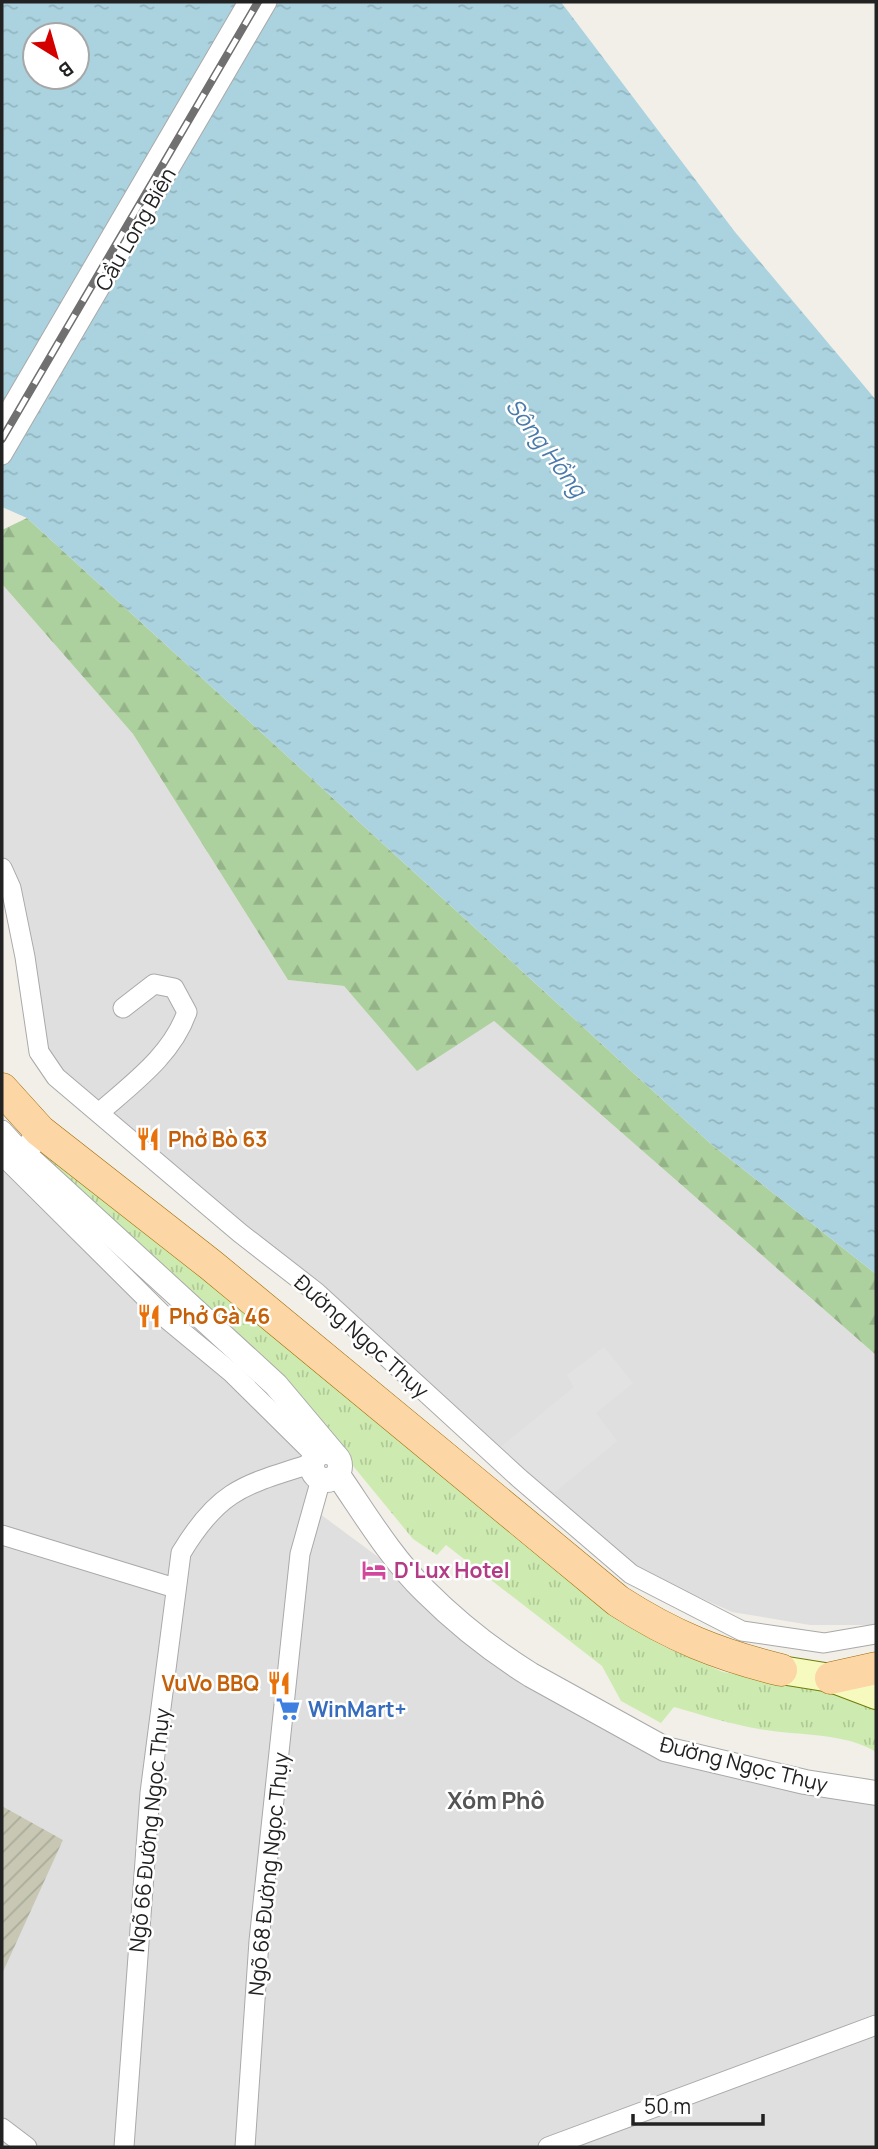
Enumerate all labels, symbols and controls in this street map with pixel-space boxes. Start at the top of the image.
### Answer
north arrow [21,21,91,91]
text: B [54,56,79,84]
street label: Cầu Long Biên [88,162,182,296]
water label: Sông Hồng [499,391,596,505]
restaurant icon: Phở Bò 63 [134,1125,162,1153]
place label: Phở Bò 63 [168,1125,267,1153]
street label: Đường Ngọc Thụy [289,1268,435,1404]
restaurant icon: Phở Gà 46 [135,1302,163,1330]
place label: Phở Gà 46 [169,1302,270,1330]
hotel icon: D'Lux Hotel [360,1556,388,1584]
place label: D'Lux Hotel [394,1556,510,1584]
place label: VuVo BBQ [161,1669,259,1697]
restaurant icon: VuVo BBQ [265,1669,293,1697]
supermarket icon: WinMart+ [274,1695,302,1723]
place label: WinMart+ [308,1695,407,1723]
street label: Ngõ 66 Đường Ngọc Thụy [122,1706,176,1954]
street label: Đường Ngọc Thụy [657,1730,831,1798]
street label: Ngõ 68 Đường Ngọc Thụy [241,1751,295,1997]
district label: Xóm Phô [447,1784,545,1816]
scale bar [633,2082,762,2126]
text: 50 m [644,2092,691,2120]

